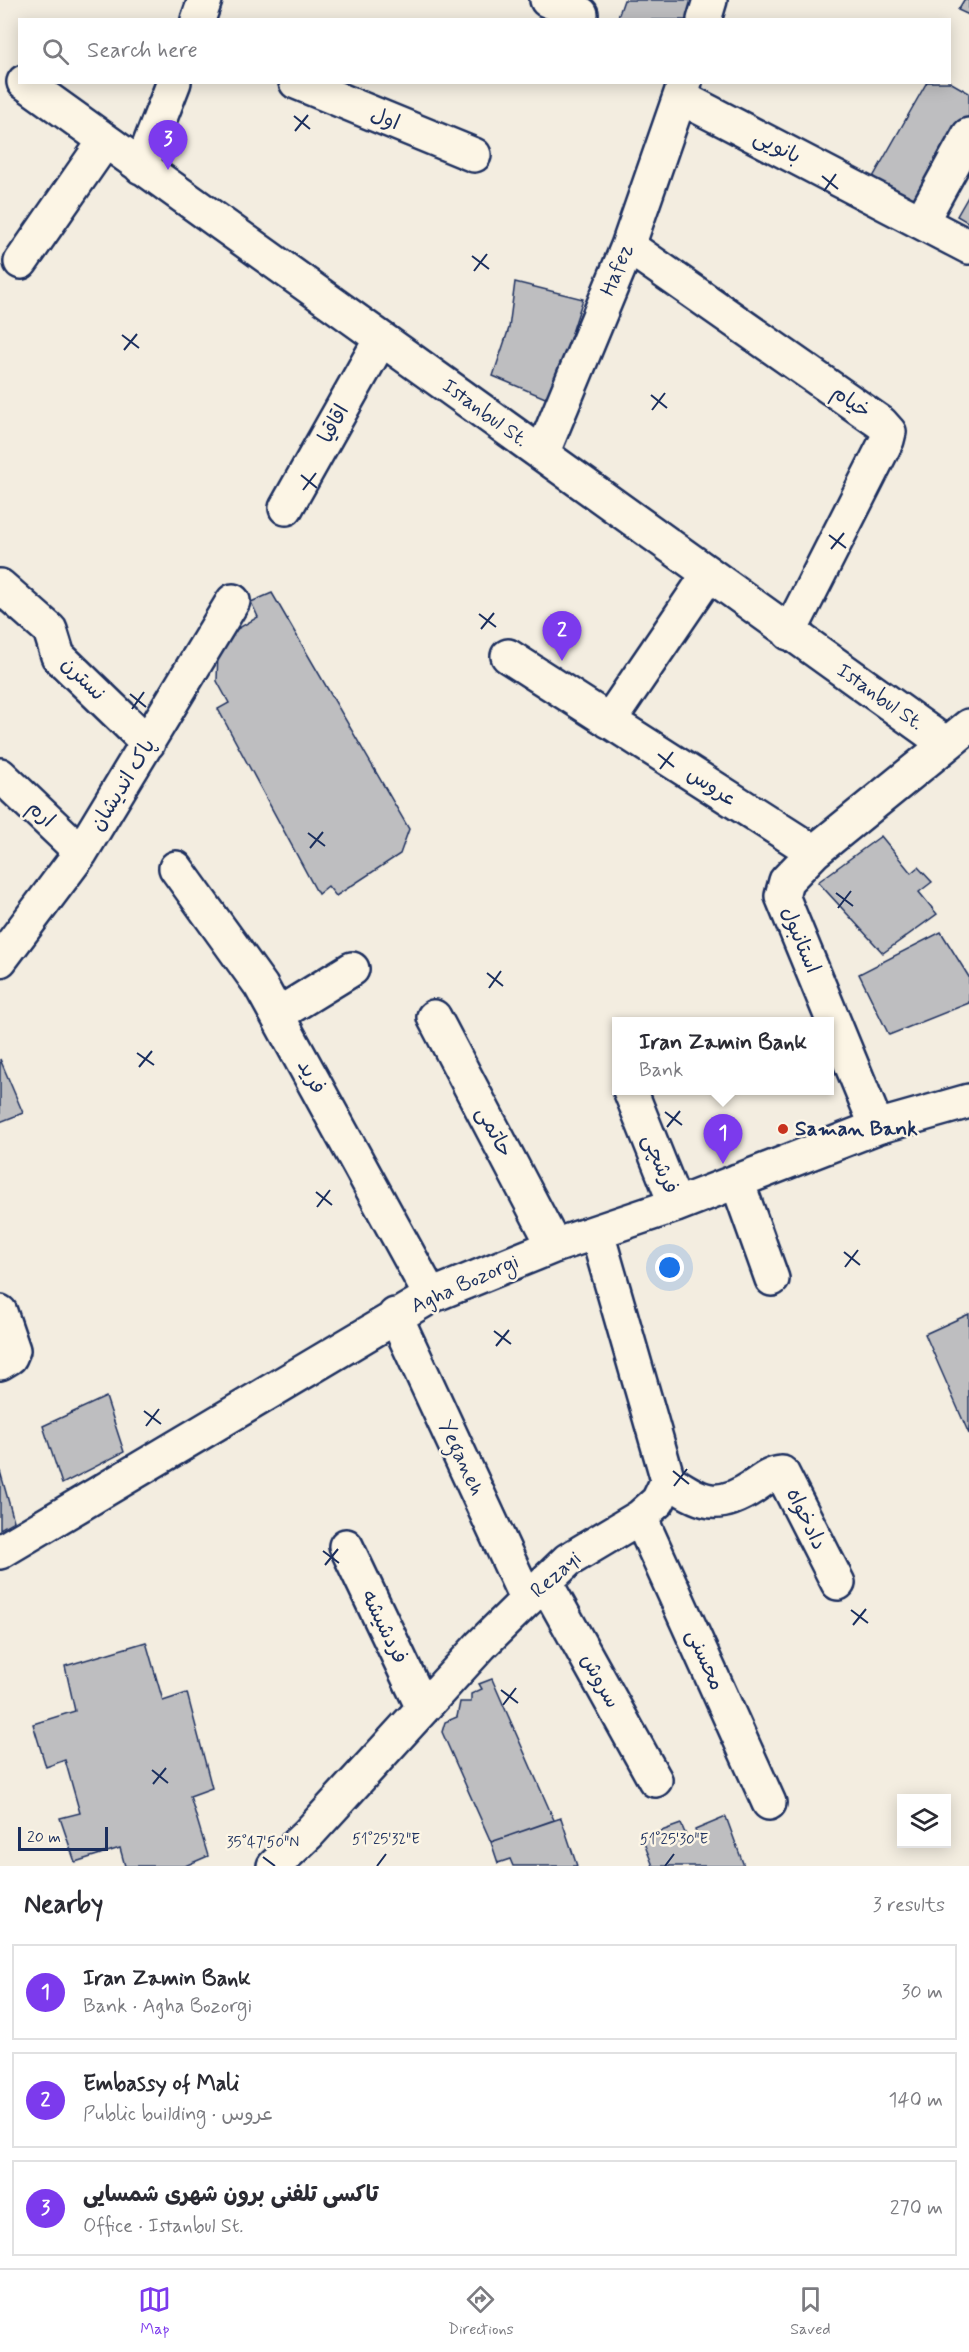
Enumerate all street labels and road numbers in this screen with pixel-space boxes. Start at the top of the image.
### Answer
street label: اول [366,101,404,137]
street label: بانویی [749,123,805,171]
street label: Hafez [594,239,640,300]
street label: Istanbul St. [436,372,534,454]
street label: خیام [825,379,876,426]
street label: اقاقیا [312,400,356,448]
street label: نسترن [55,651,111,707]
street label: Istanbul St. [831,657,929,737]
street label: پاک اندیشان [84,734,162,836]
street label: عروس [681,760,743,814]
street label: ارم [20,794,61,835]
street label: استانبول [773,902,827,978]
street label: فرید [290,1055,332,1099]
street label: حاتمی [469,1102,519,1162]
street label: فرشچی [635,1130,685,1198]
street label: Agha Bozorgi [407,1248,524,1321]
street label: Yeganeh [429,1416,491,1501]
street label: دادخواه [779,1483,833,1555]
street label: Rezayi [525,1545,587,1605]
street label: فردشیشه [354,1585,414,1669]
street label: محسنی [679,1625,731,1695]
street label: سروش [574,1649,626,1713]

